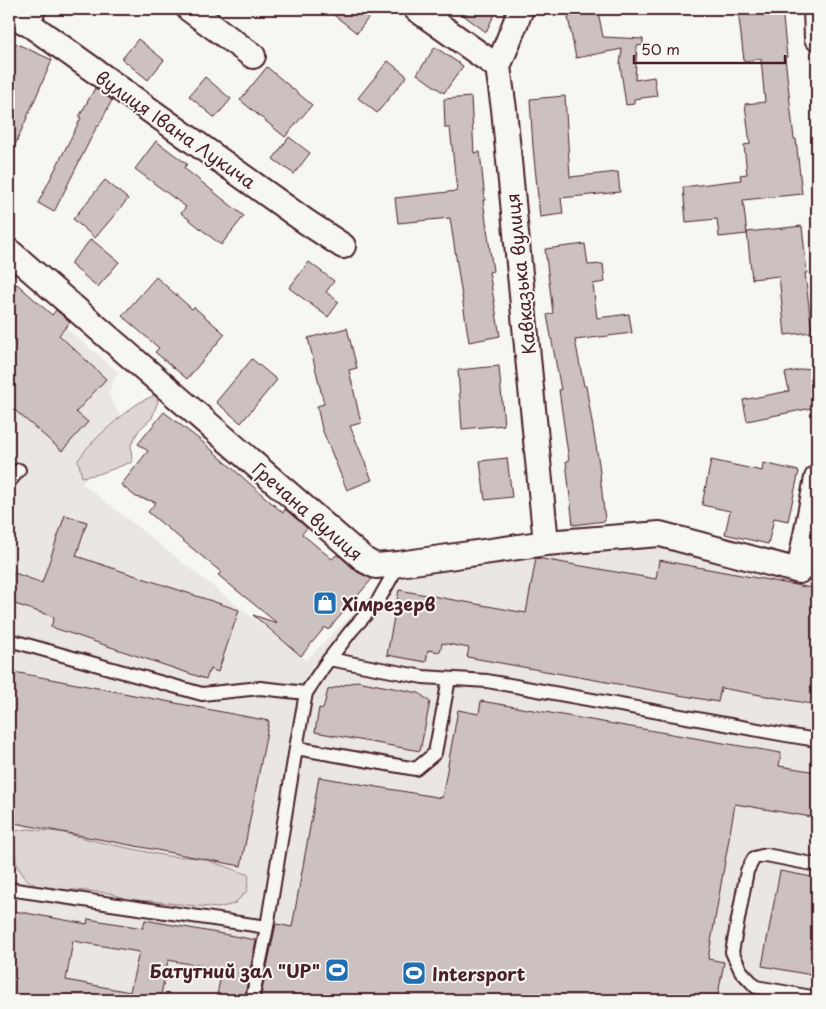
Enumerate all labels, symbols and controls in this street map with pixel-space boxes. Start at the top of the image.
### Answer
scale bar [634,32,785,64]
text: 50 m [641,37,680,60]
street label: вулиця Івана Лукича [90,63,262,195]
street label: Кавказька вулиця [498,192,542,356]
street label: Гречана вулиця [247,455,369,567]
shop icon: Хімрезерв [312,590,338,616]
place label: Хімрезерв [342,590,435,617]
place label: Батутний зал "UP" [150,957,320,984]
sports icon: Батутний зал "UP" [324,957,350,983]
sports icon: Intersport [401,960,427,986]
place label: Intersport [432,960,526,987]

